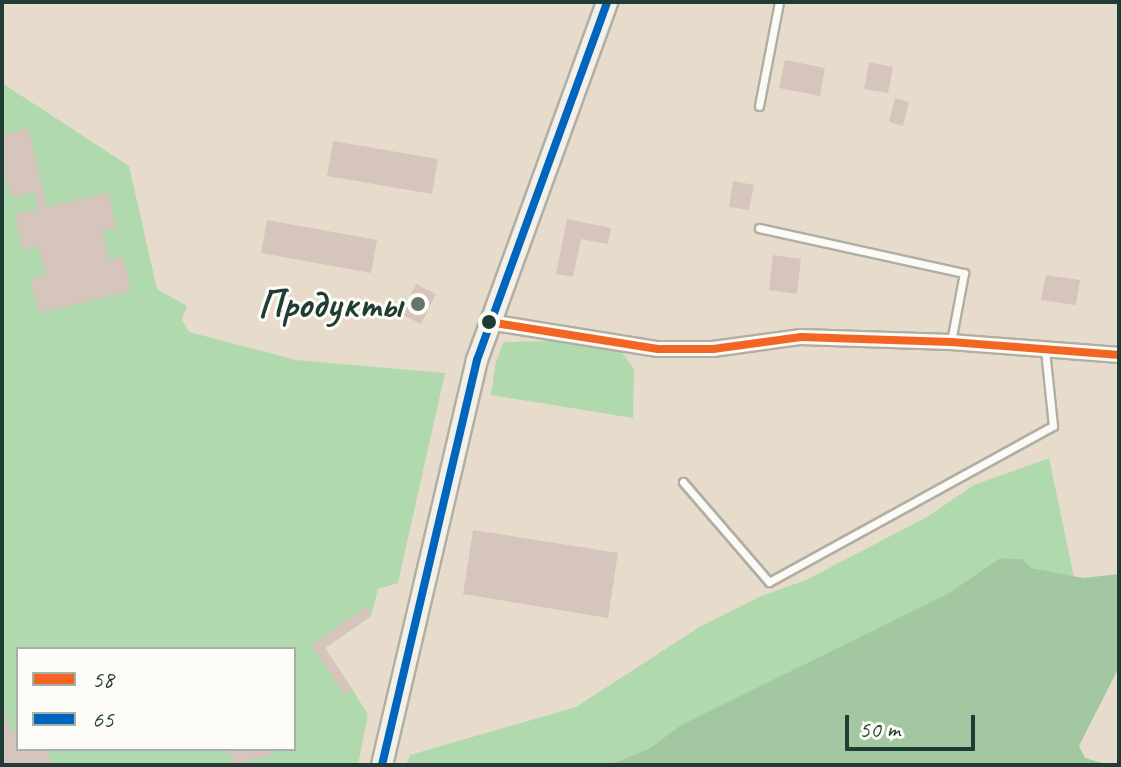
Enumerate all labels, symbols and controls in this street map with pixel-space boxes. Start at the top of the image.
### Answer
place label: Продукты [258,280,402,328]
marker: Продукты [409,295,427,313]
unlabelled marker [481,314,497,330]
legend [16,647,296,751]
text: 58 [92,664,114,694]
scale bar [849,699,979,749]
text: 65 [92,704,114,734]
text: 50 m [859,714,900,744]

